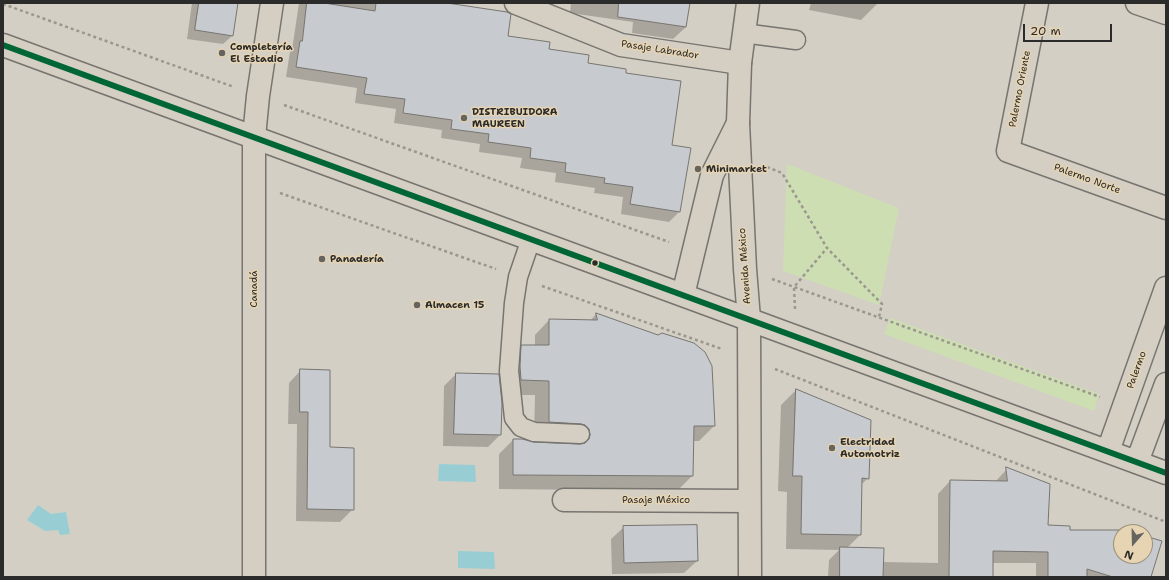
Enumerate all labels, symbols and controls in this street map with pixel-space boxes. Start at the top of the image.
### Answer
scale bar [1025,16,1114,42]
text: 20 m [1030,23,1061,39]
street label: Pasaje Labrador [620,38,700,62]
place label: Completería El Estadio [230,41,293,64]
marker: Completería El Estadio [217,48,227,58]
street label: Palermo Oriente [1007,50,1033,128]
place label: DISTRIBUIDORA MAUREEN [472,106,557,130]
marker: DISTRIBUIDORA MAUREEN [459,113,469,123]
street label: Palermo Norte [1052,161,1122,197]
place label: Minimarket [706,163,767,175]
marker: Minimarket [693,164,703,174]
street label: Avenida México [736,227,754,305]
place label: Panadería [330,253,384,265]
marker: Panadería [317,254,327,264]
unlabelled marker [590,258,600,268]
street label: Canadá [248,270,260,308]
place label: Almacen 15 [425,299,484,311]
marker: Almacen 15 [412,300,422,310]
street label: Palermo [1125,350,1149,390]
place label: Electridad Automotriz [840,436,900,460]
marker: Electridad Automotriz [827,443,837,453]
street label: Pasaje México [622,494,690,506]
north arrow [1113,524,1153,564]
text: N [1122,546,1136,563]

